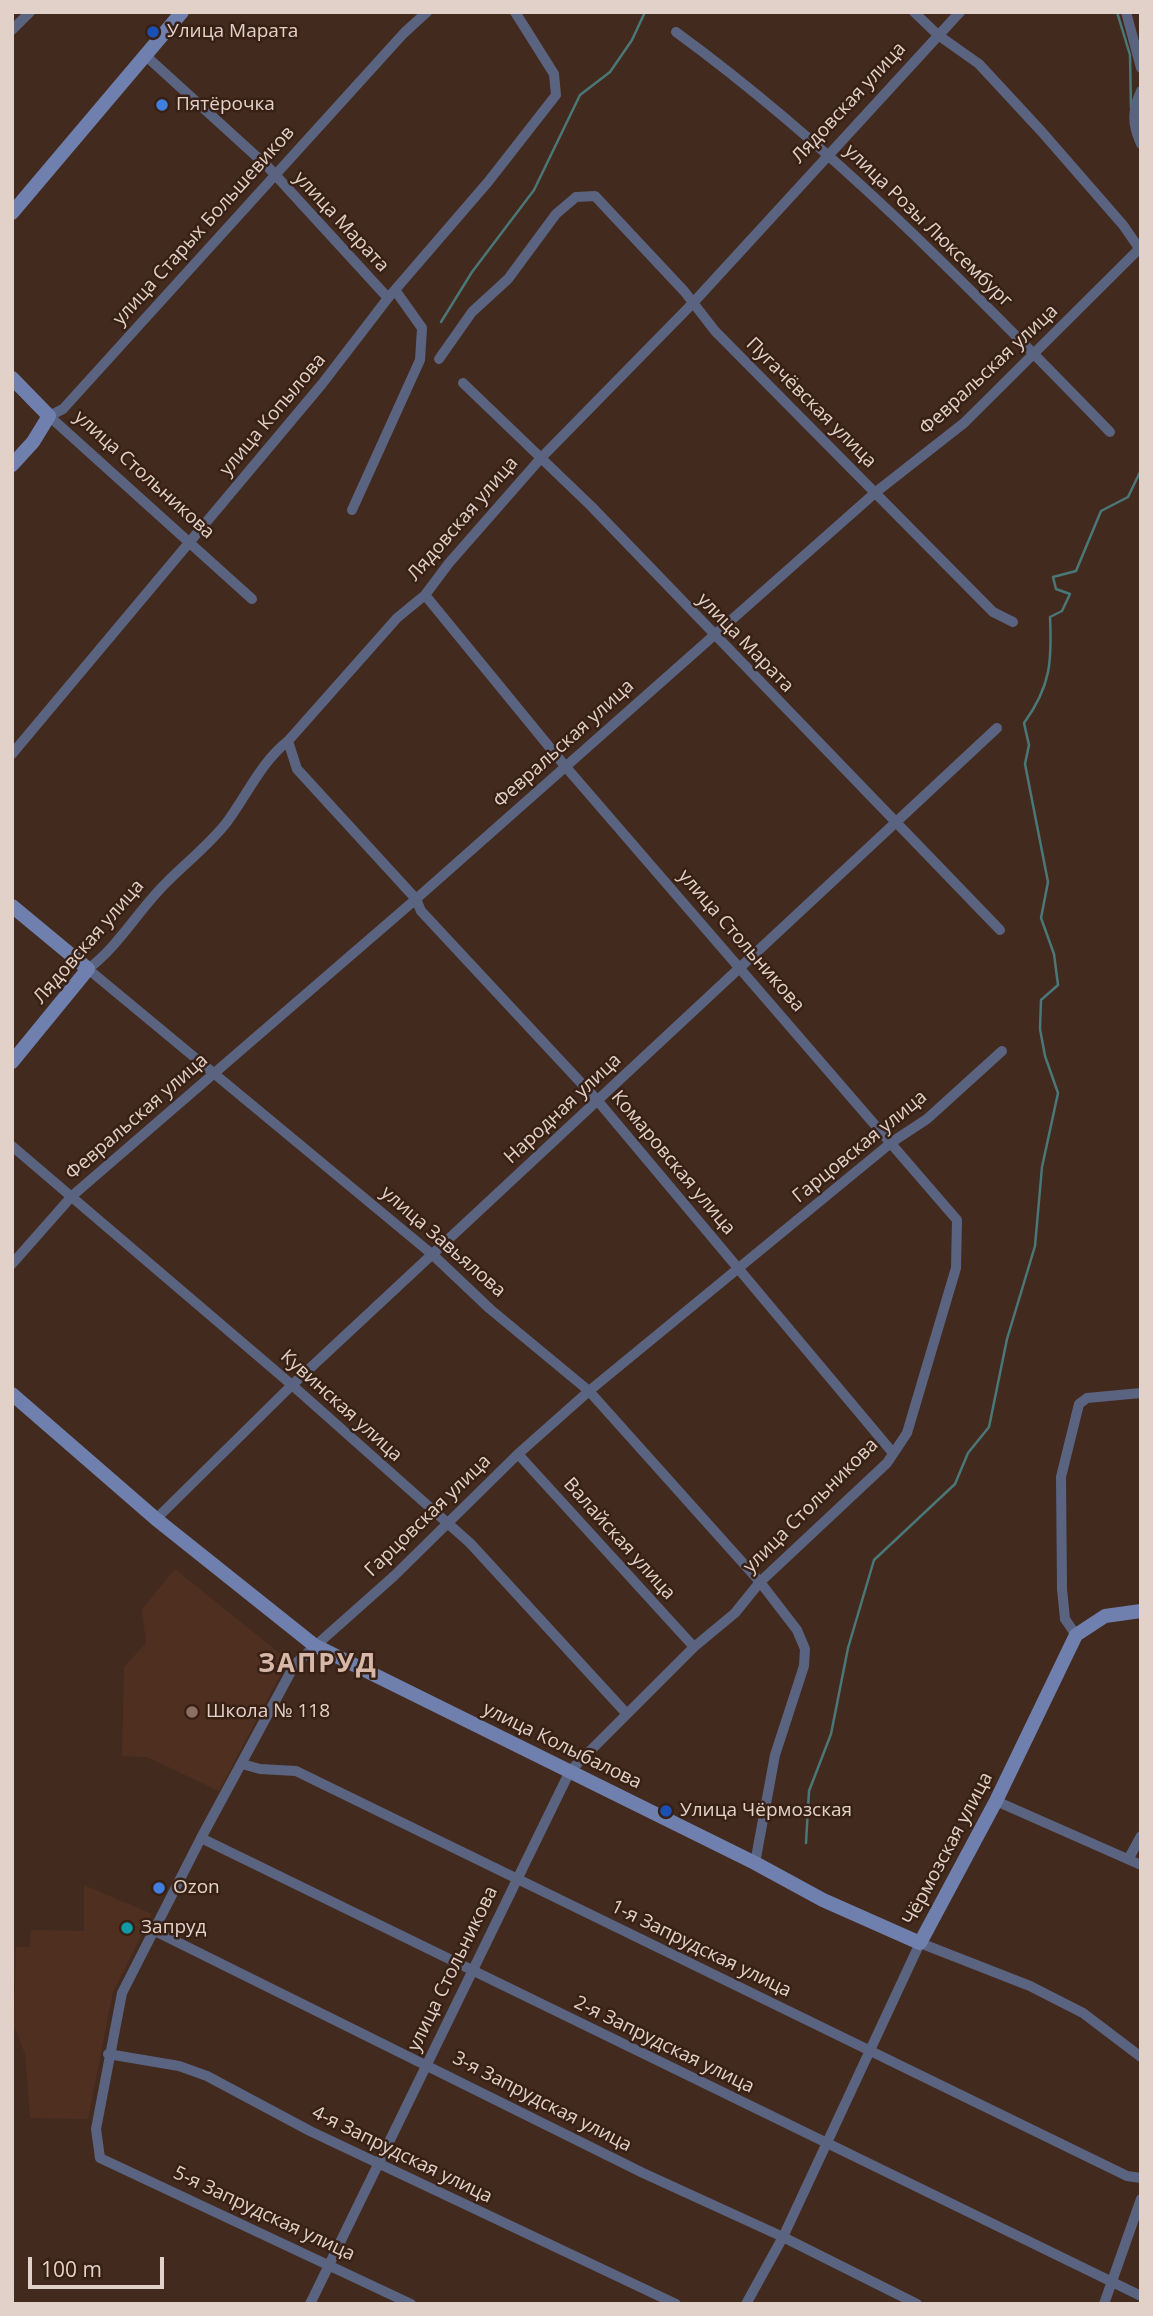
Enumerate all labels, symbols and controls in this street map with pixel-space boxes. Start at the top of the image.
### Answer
place label: Улица Марата [167,21,298,43]
marker: Улица Марата [145,24,161,40]
street label: Лядовская улица [787,38,911,168]
place label: Пятёрочка [176,94,275,116]
marker: Пятёрочка [154,97,170,113]
street label: улица Старых Большевиков [108,122,300,330]
street label: улица Розы Люксембург [839,140,1017,312]
street label: улица Марата [289,167,393,277]
street label: Февральская улица [915,300,1063,440]
street label: Пугачёвская улица [741,333,881,473]
street label: улица Копылова [215,349,331,481]
street label: улица Стольникова [69,406,219,544]
street label: Лядовская улица [403,452,523,586]
street label: улица Марата [692,589,798,697]
street label: Февральская улица [489,675,639,813]
street label: улица Стольникова [673,865,809,1017]
street label: Лядовская улица [29,875,149,1009]
street label: Февральская улица [61,1049,213,1185]
street label: Народная улица [500,1049,626,1169]
street label: Комаровская улица [606,1086,740,1240]
street label: Гарцовская улица [788,1086,932,1208]
street label: улица Завьялова [376,1182,510,1302]
street label: Кувинская улица [275,1345,407,1467]
street label: улица Стольникова [739,1434,883,1578]
street label: Гарцовская улица [360,1450,496,1582]
street label: Валайская улица [558,1473,680,1605]
district label: ЗАПРУД [259,1649,377,1681]
street label: улица Колыбалова [479,1698,645,1794]
place label: Школа № 118 [206,1701,330,1723]
marker: Школа № 118 [184,1704,200,1720]
street label: Чёрмозская улица [898,1769,998,1929]
place label: Улица Чёрмозская [680,1800,852,1822]
marker: Улица Чёрмозская [658,1803,674,1819]
place label: Ozon [173,1877,220,1899]
marker: Ozon [151,1880,167,1896]
street label: улица Стольникова [403,1883,503,2055]
street label: 1-я Запрудская улица [607,1895,795,2003]
place label: Запруд [141,1917,206,1939]
marker: Запруд [119,1920,135,1936]
street label: 2-я Запрудская улица [570,1991,758,2099]
street label: 3-я Запрудская улица [449,2047,635,2157]
street label: 4-я Запрудская улица [308,2101,496,2209]
street label: 5-я Запрудская улица [170,2162,358,2266]
scale bar [32,2242,168,2286]
text: 100 m [41,2255,102,2283]

